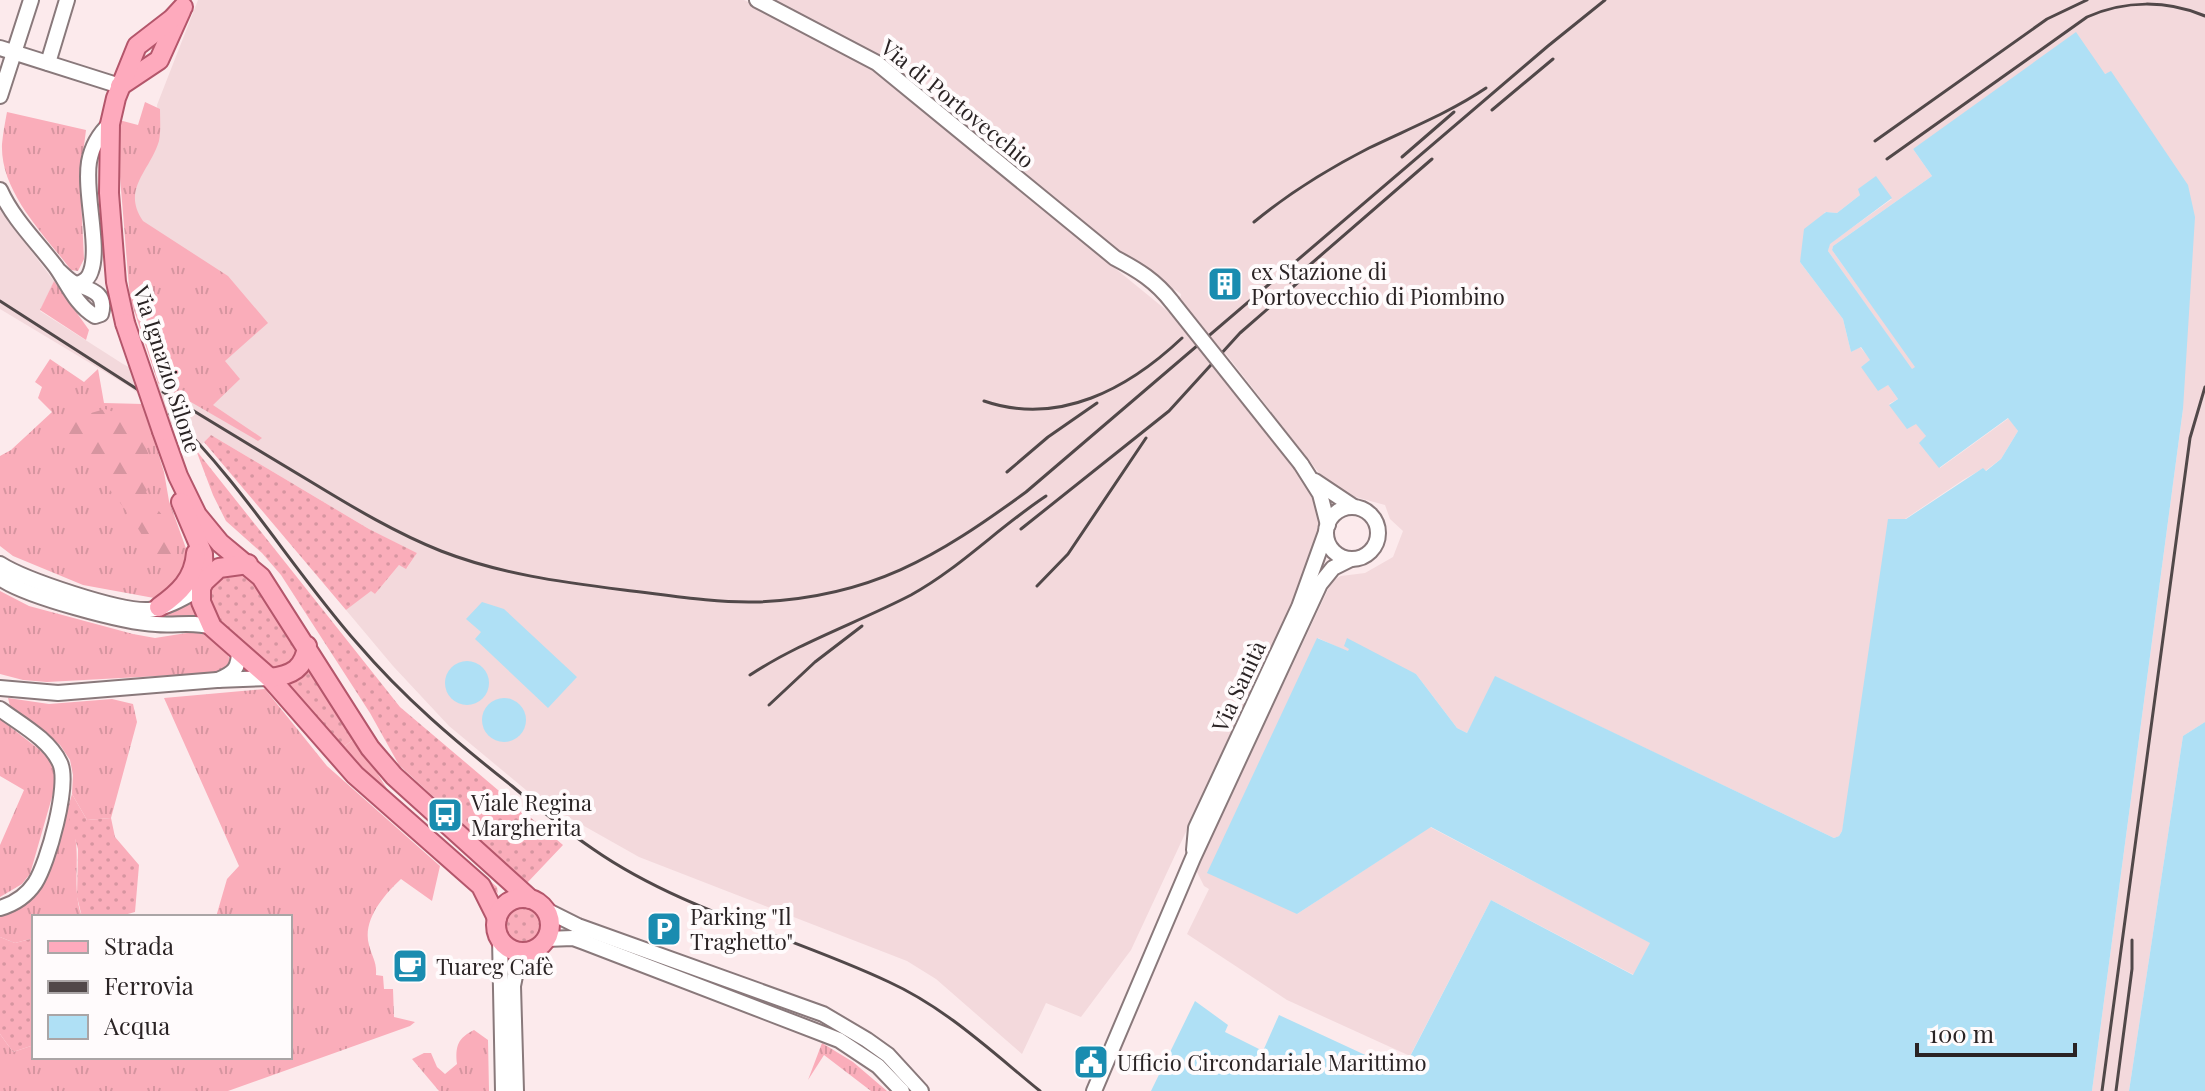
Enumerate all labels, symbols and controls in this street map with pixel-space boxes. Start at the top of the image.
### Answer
street label: Via di Portovecchio [874,31,1041,174]
place label: ex Stazione di Portovecchio di Piombino [1251,256,1505,311]
building icon: ex Stazione di Portovecchio di Piombino [1206,265,1244,303]
street label: Via Ignazio Silone [127,281,209,456]
street label: Via Sanità [1203,636,1272,737]
place label: Viale Regina Margherita [470,787,592,842]
bus stop icon: Viale Regina Margherita [426,796,464,834]
place label: Parking "Il Traghetto" [690,901,793,956]
parking icon: Parking "Il Traghetto" [645,910,683,948]
legend [32,915,292,1059]
text: Strada [104,929,174,961]
cafe icon: Tuareg Cafè [391,947,429,985]
place label: Tuareg Cafè [436,951,554,981]
text: Ferrovia [104,969,194,1001]
scale bar [1917,1007,2075,1057]
text: Acqua [103,1009,170,1041]
text: 100 m [1929,1017,1994,1049]
public building icon: Ufficio Circondariale Marittimo [1072,1043,1110,1081]
place label: Ufficio Circondariale Marittimo [1117,1047,1427,1077]

